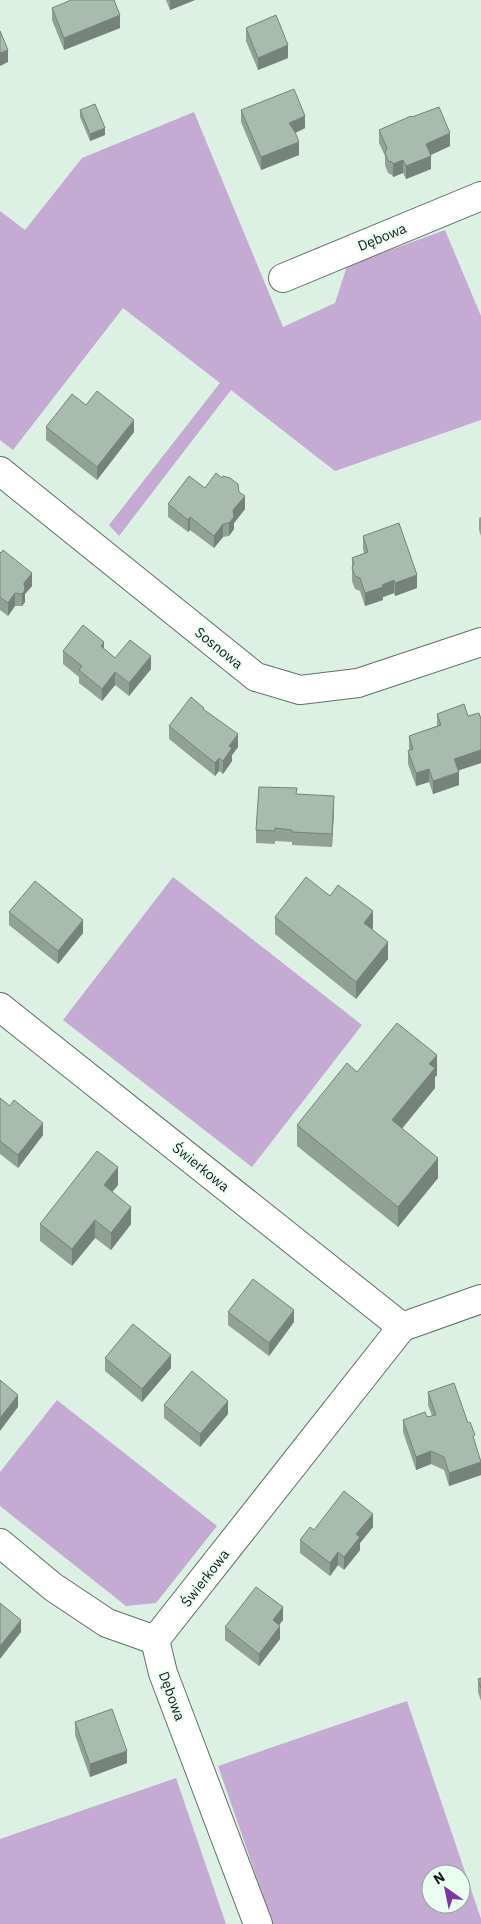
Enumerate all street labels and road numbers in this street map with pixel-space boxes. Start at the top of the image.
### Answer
street label: Dębowa [355,219,410,255]
street label: Sosnowa [191,623,247,673]
street label: Świerkowa [169,1138,234,1196]
street label: Świerkowa [176,1545,233,1610]
street label: Dębowa [155,1669,189,1724]

